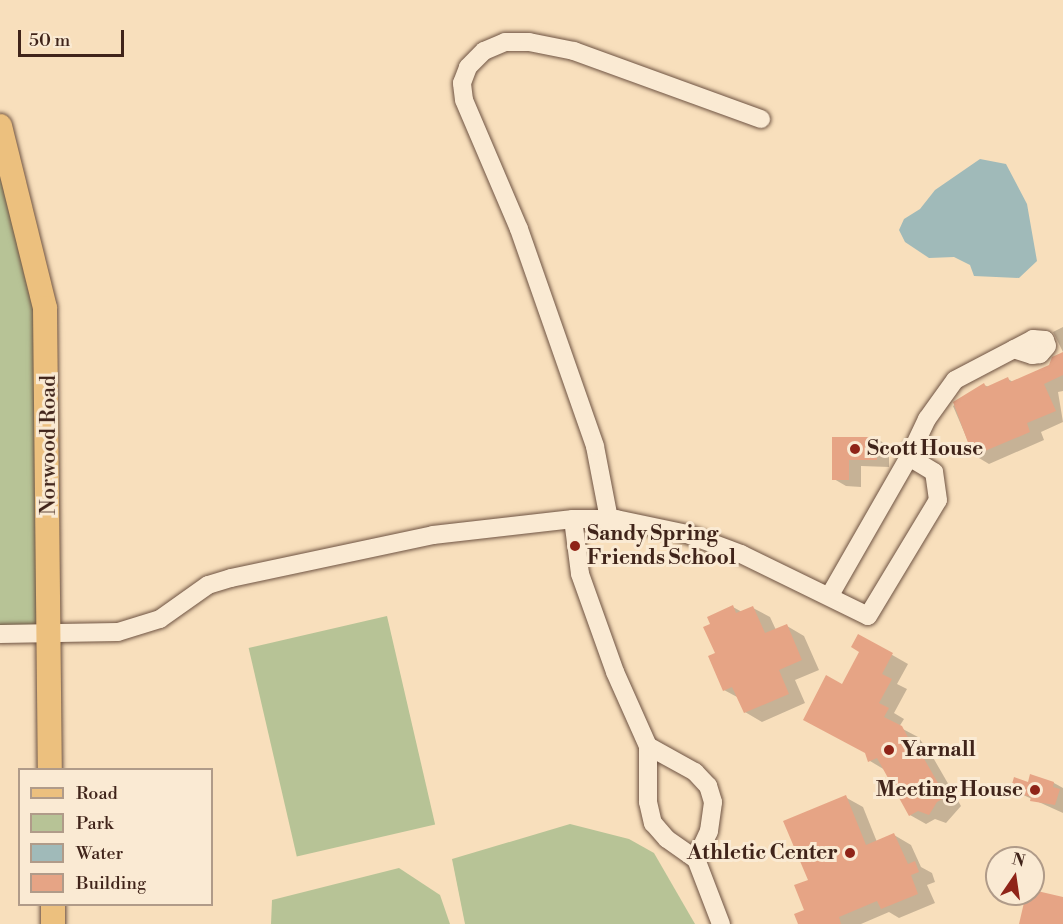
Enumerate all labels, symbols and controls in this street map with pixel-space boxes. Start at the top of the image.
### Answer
scale bar [21,18,128,56]
text: 50 m [29,29,70,52]
street label: Norwood Road [36,375,62,515]
place label: Scott House [867,436,983,462]
marker: Scott House [848,442,862,456]
place label: Sandy Spring Friends School [587,521,736,571]
marker: Sandy Spring Friends School [568,539,582,553]
place label: Yarnall [901,737,976,763]
marker: Yarnall [882,743,896,757]
legend [18,768,213,906]
place label: Meeting House [876,777,1023,803]
text: Road [76,782,118,805]
marker: Meeting House [1028,783,1042,797]
text: Park [76,812,113,835]
place label: Athletic Center [687,840,838,866]
text: Water [76,842,123,865]
marker: Athletic Center [843,846,857,860]
north arrow [985,846,1045,906]
text: N [1010,849,1027,872]
text: Building [76,872,146,895]

